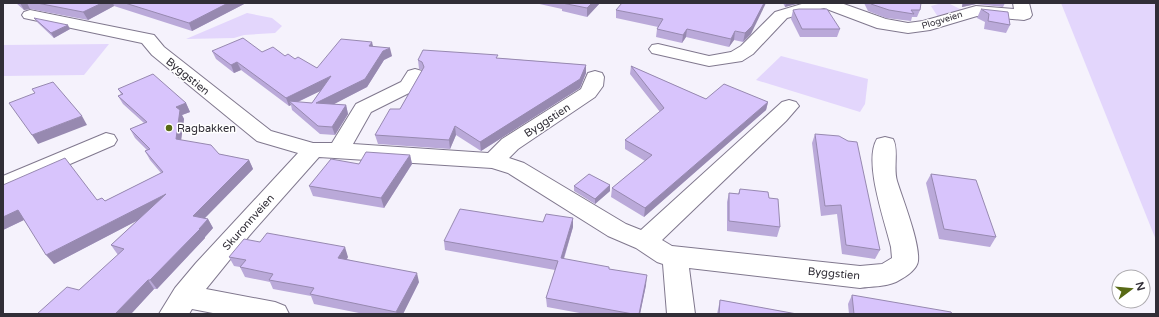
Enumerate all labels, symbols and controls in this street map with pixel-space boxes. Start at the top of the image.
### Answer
street label: Plogveien [920,9,964,32]
street label: Byggstien [163,55,212,98]
street label: Byggstien [522,101,573,140]
place label: Ragbakken [177,122,236,135]
marker: Ragbakken [164,123,174,133]
street label: Skuronnveien [220,192,277,253]
street label: Byggstien [807,265,861,282]
north arrow [1111,269,1151,309]
text: N [1133,280,1148,292]

